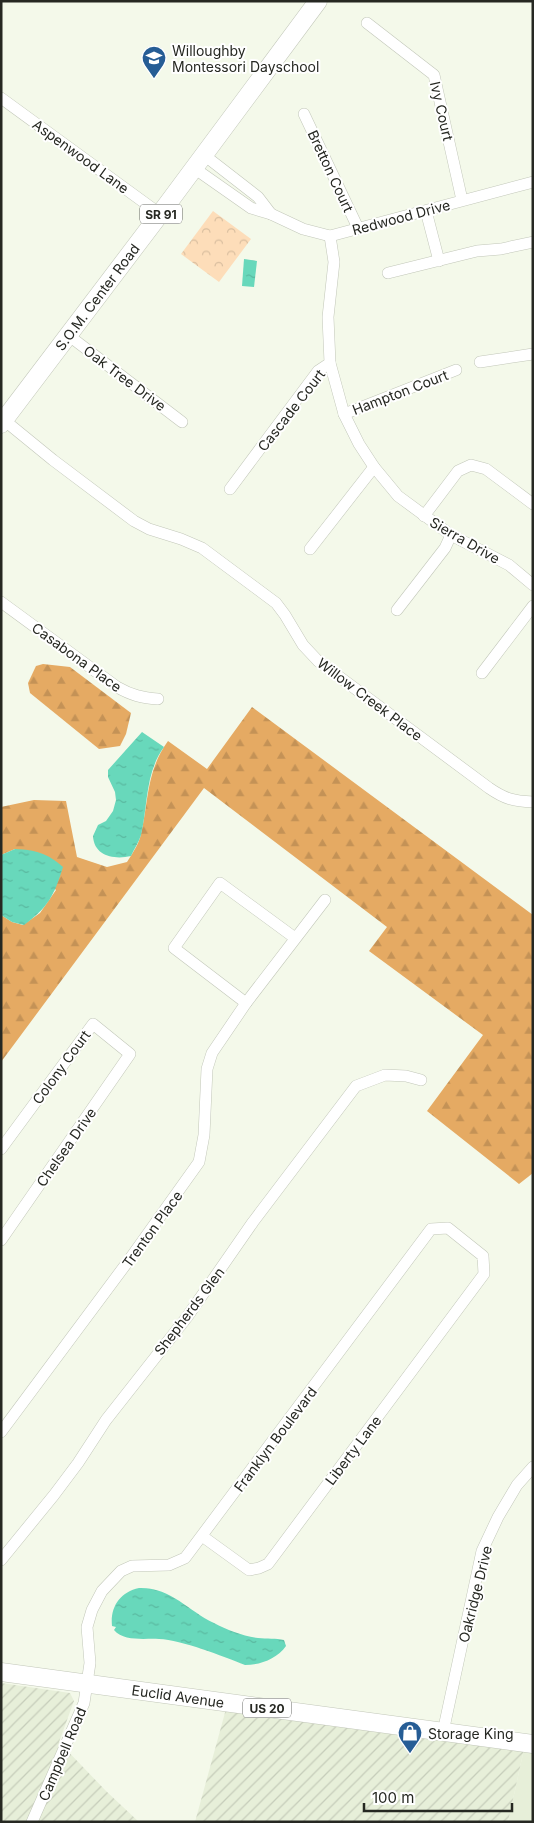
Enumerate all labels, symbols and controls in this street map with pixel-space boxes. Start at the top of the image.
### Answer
place label: Willoughby Montessori Dayschool [172,42,319,75]
school or university icon: Willoughby Montessori Dayschool [141,45,167,79]
street label: Ivy Court [427,80,457,143]
street label: Aspenwood Lane [30,115,132,197]
street label: Bretton Court [305,127,358,215]
street label: Redwood Drive [350,196,452,238]
road number: SR 91 [140,204,182,223]
street label: S.O.M. Center Road [51,240,143,354]
street label: Oak Tree Drive [81,342,169,414]
street label: Cascade Court [254,365,328,454]
street label: Hampton Court [350,366,451,418]
street label: Sierra Drive [427,513,503,567]
street label: Casabona Place [29,619,125,695]
street label: Willow Creek Place [314,654,426,744]
street label: Colony Court [28,1026,94,1107]
street label: Chelsea Drive [33,1104,99,1190]
street label: Trenton Place [118,1187,186,1271]
street label: Shepherds Glen [150,1264,228,1358]
street label: Franklyn Boulevard [230,1383,320,1495]
street label: Liberty Lane [321,1412,385,1488]
street label: Oakridge Drive [455,1544,495,1644]
street label: Euclid Avenue [131,1681,225,1711]
road number: US 20 [243,1699,291,1718]
street label: Campbell Road [35,1705,89,1803]
shop icon: Storage King [397,1720,423,1754]
place label: Storage King [428,1725,514,1742]
scale bar [364,1780,512,1812]
text: 100 m [372,1788,414,1807]

